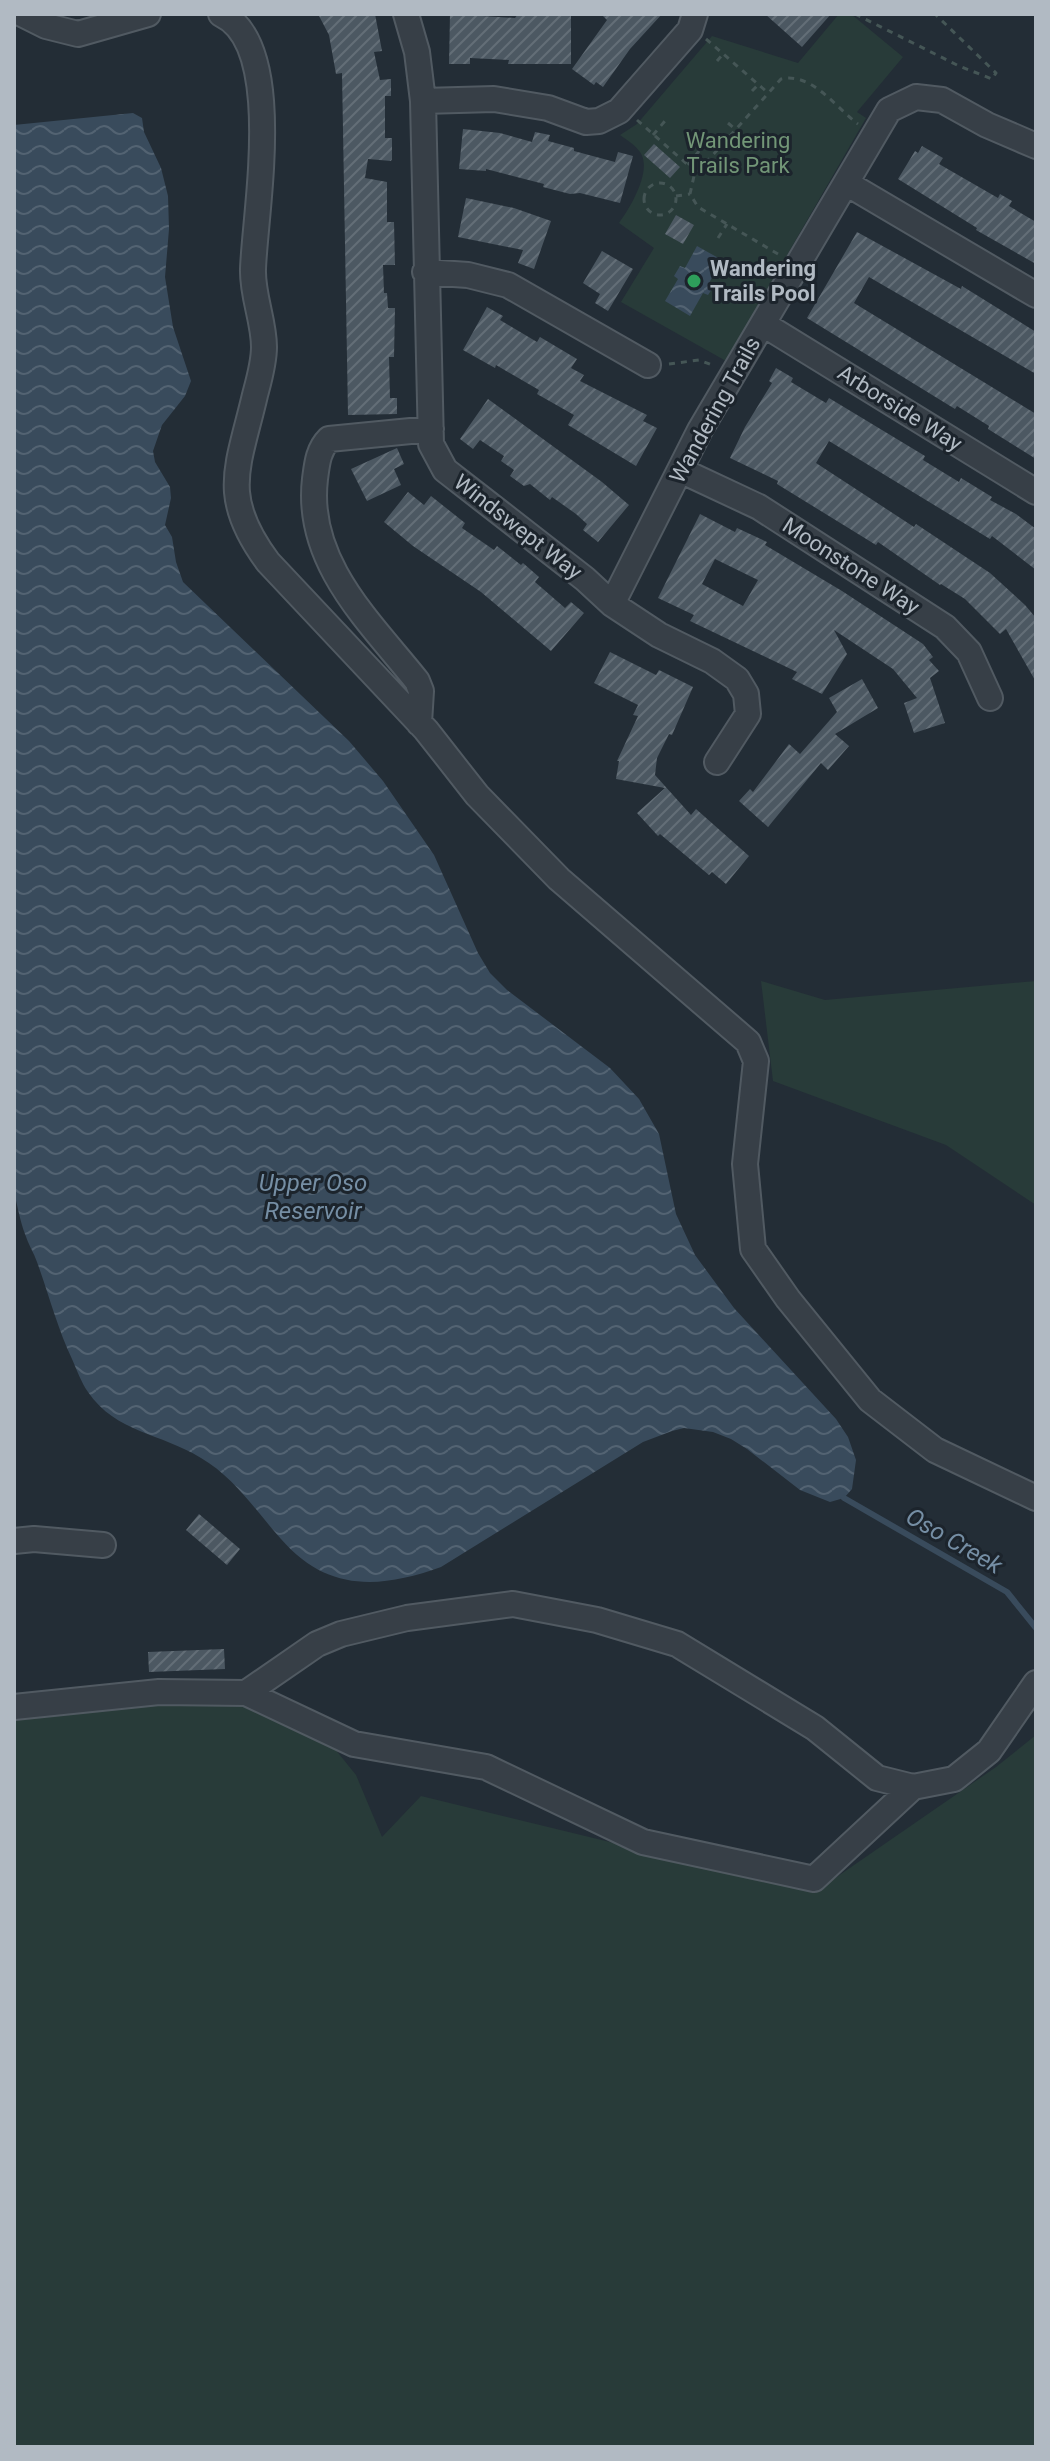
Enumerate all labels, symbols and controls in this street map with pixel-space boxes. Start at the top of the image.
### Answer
park label: Wandering Trails Park [686,128,790,178]
place label: Wandering Trails Pool [710,256,816,306]
marker: Wandering Trails Pool [685,272,703,290]
street label: Wandering Trails [665,333,765,487]
street label: Arborside Way [833,360,967,456]
street label: Windswept Way [449,469,587,585]
street label: Moonstone Way [778,512,925,620]
water label: Upper Oso Reservoir [259,1169,367,1225]
water label: Oso Creek [901,1502,1008,1580]

